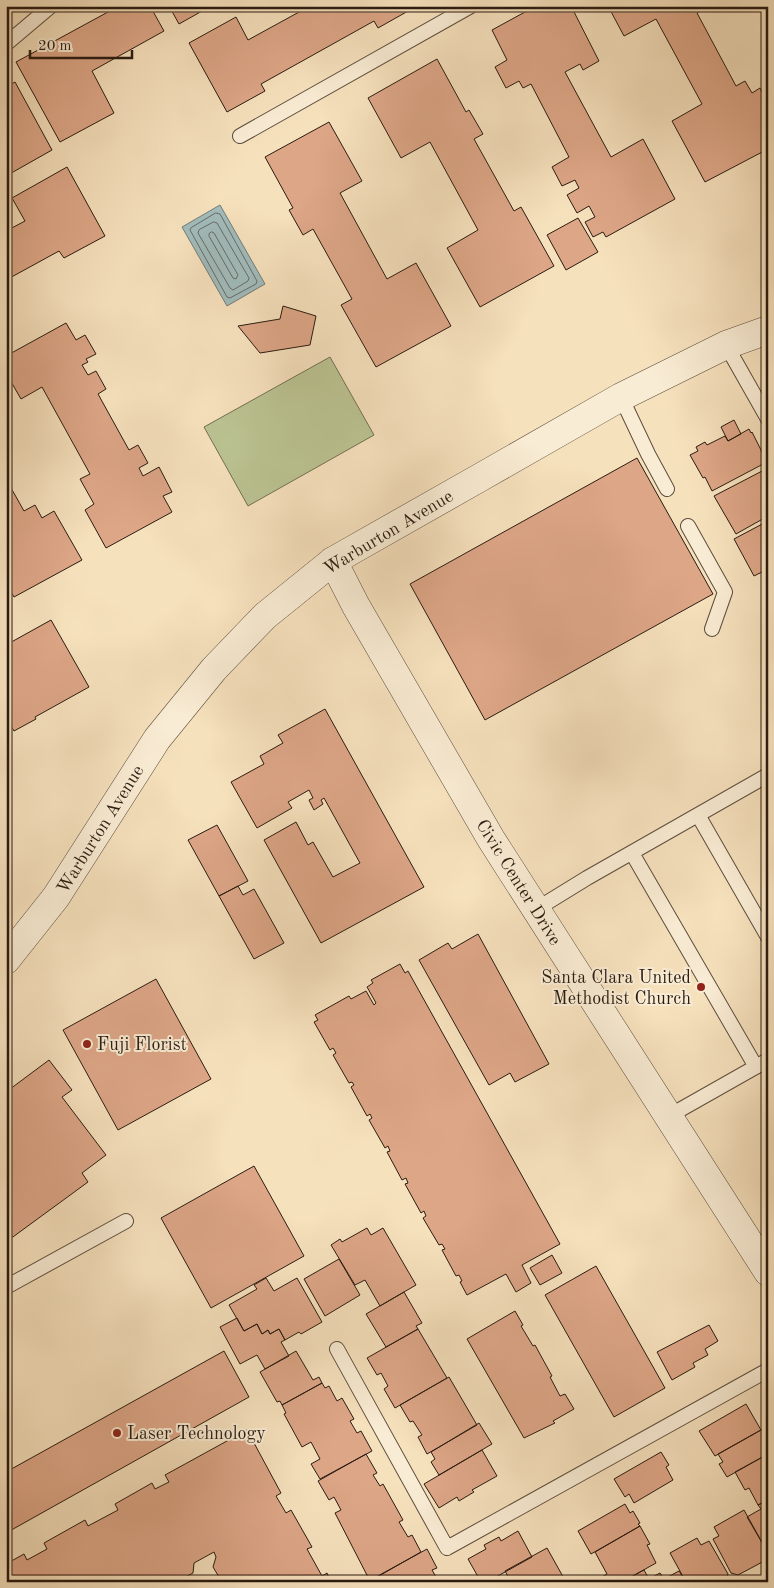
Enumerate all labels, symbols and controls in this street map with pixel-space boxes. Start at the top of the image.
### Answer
scale bar [30,28,132,60]
text: 20 m [38,39,72,54]
street label: Warburton Avenue [321,487,456,579]
street label: Warburton Avenue [54,762,148,897]
street label: Civic Center Drive [472,816,564,949]
place label: Santa Clara United Methodist Church [541,969,691,1008]
marker: Santa Clara United Methodist Church [695,981,707,993]
place label: Fuji Florist [97,1036,187,1054]
marker: Fuji Florist [81,1038,93,1050]
place label: Laser Technology [127,1425,266,1443]
marker: Laser Technology [111,1427,123,1439]

